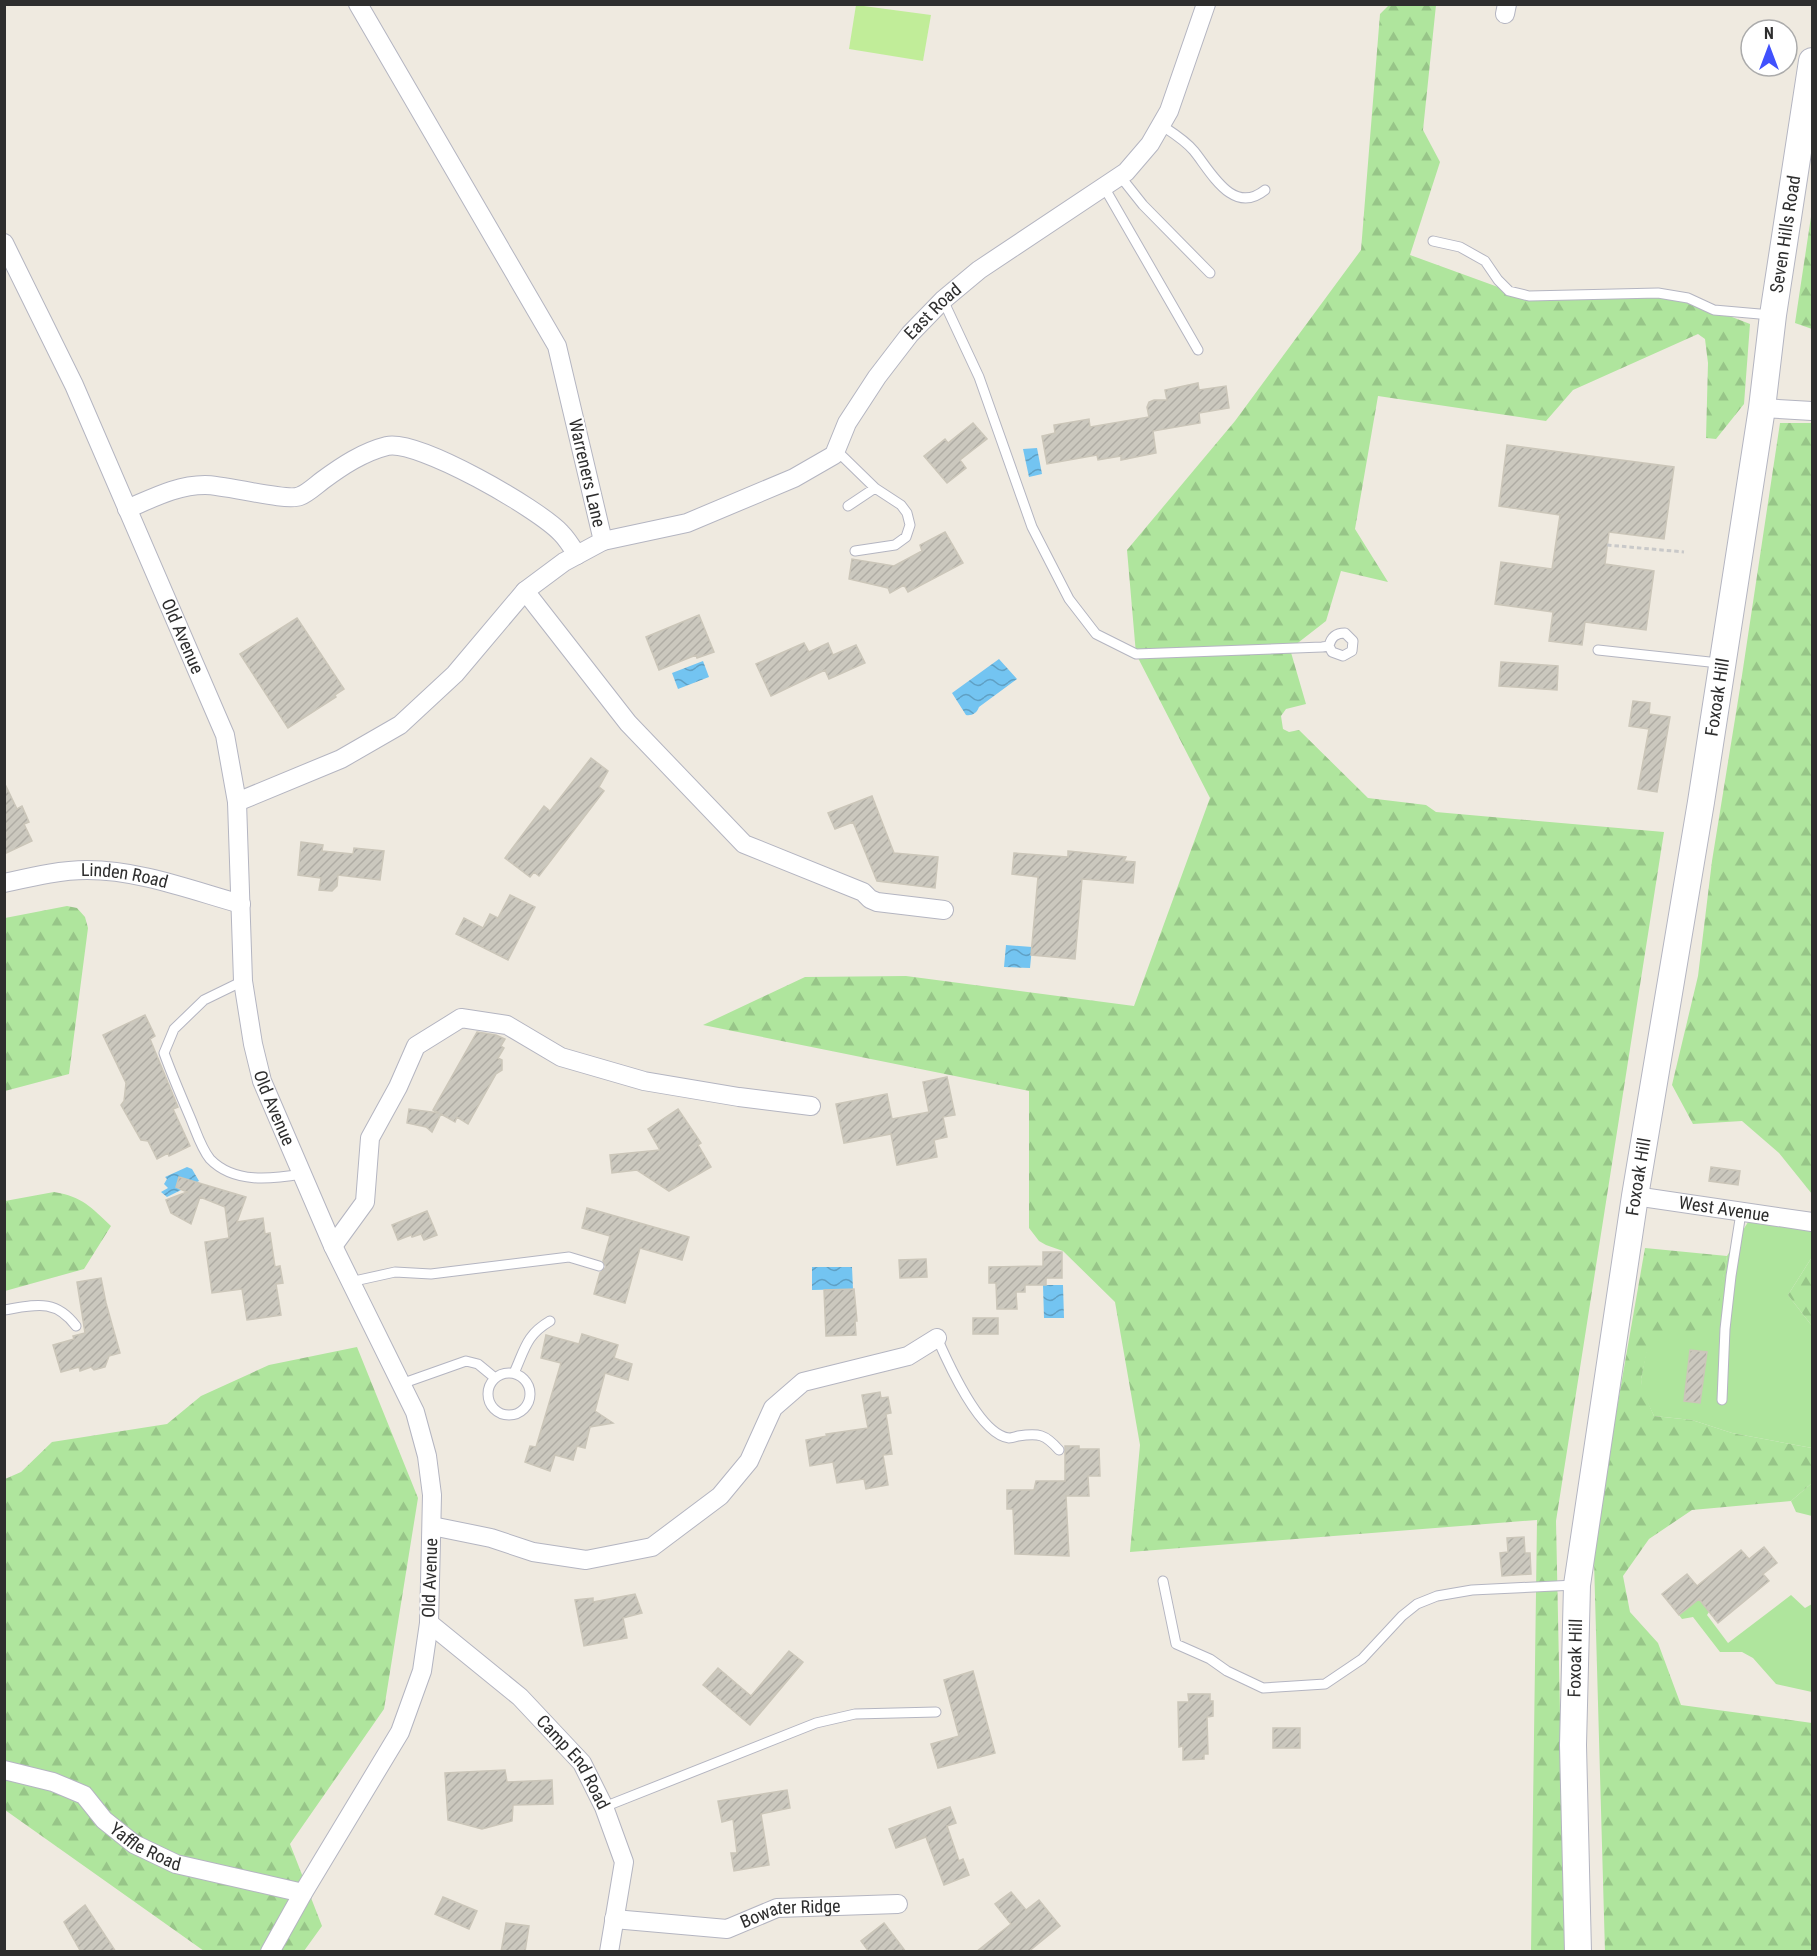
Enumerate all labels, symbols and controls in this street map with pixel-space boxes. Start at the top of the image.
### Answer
north arrow [1739,18,1799,78]
text: N [1764,24,1774,43]
street label: Seven Hills Road [1766,174,1804,294]
street label: East Road [900,278,965,343]
street label: Warreners Lane [565,417,610,529]
street label: Old Avenue [157,595,208,677]
street label: Foxoak Hill [1700,657,1733,738]
street label: Linden Road [81,859,170,892]
street label: Old Avenue [250,1068,300,1149]
street label: Foxoak Hill [1621,1136,1655,1217]
street label: West Avenue [1677,1192,1771,1226]
street label: Old Avenue [418,1538,441,1618]
street label: Foxoak Hill [1563,1619,1586,1698]
street label: Camp End Road [532,1710,614,1812]
street label: Yaffle Road [106,1818,183,1875]
street label: Bowater Ridge [737,1895,841,1932]

